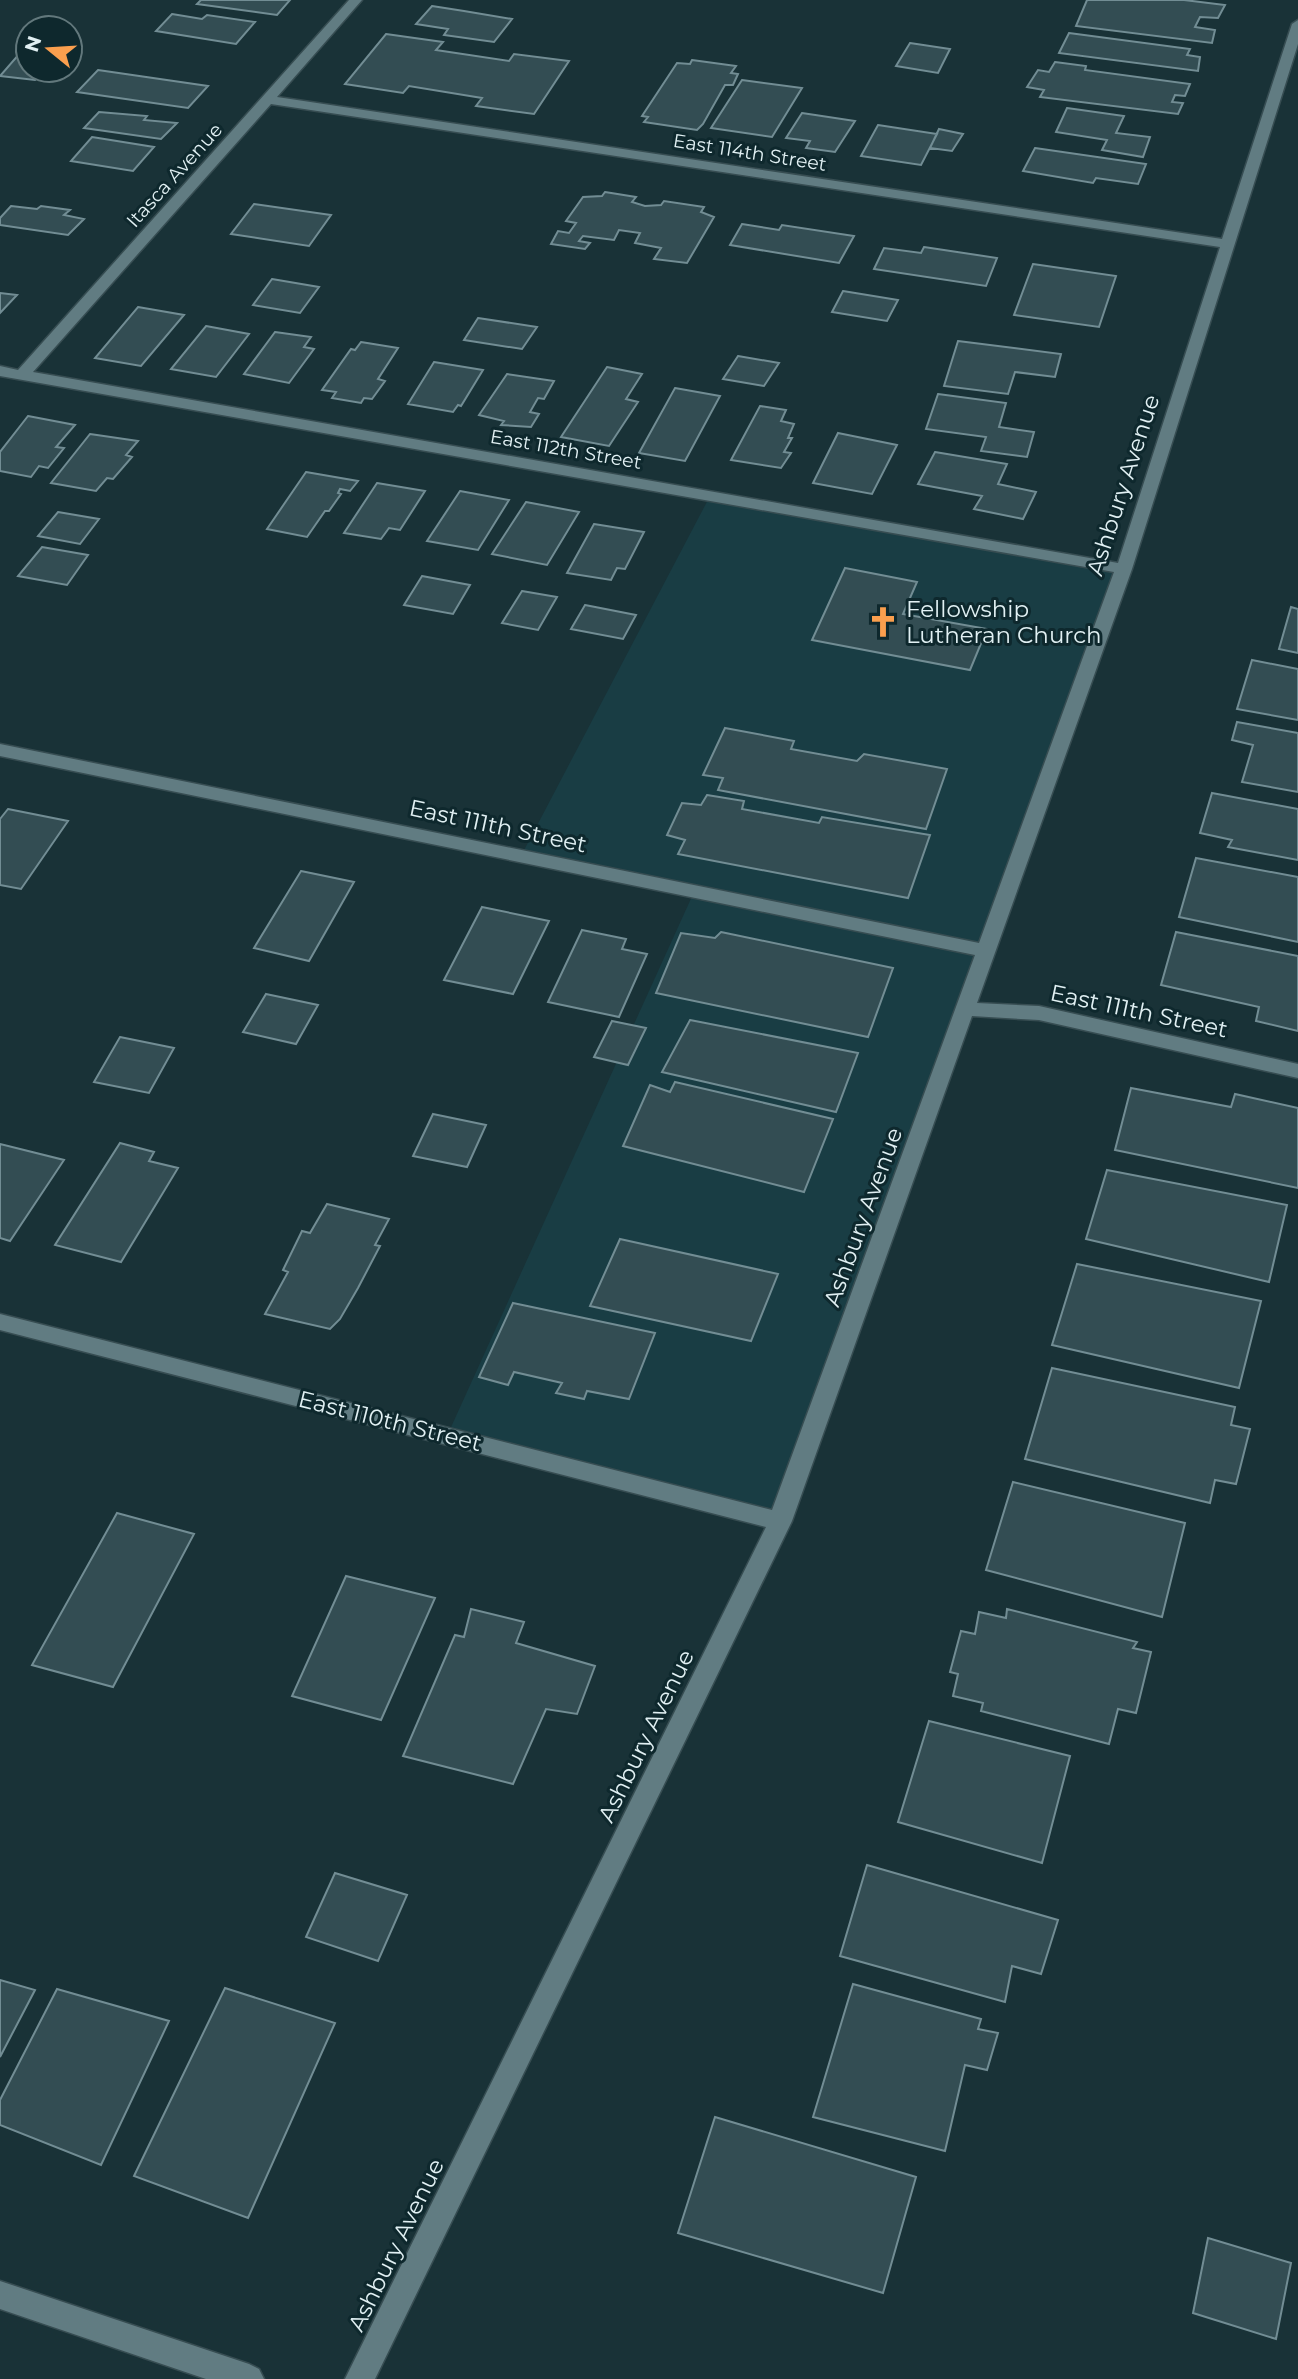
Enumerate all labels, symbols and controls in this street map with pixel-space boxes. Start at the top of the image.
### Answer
north arrow [14,14,84,84]
text: N [20,33,47,55]
street label: Itasca Avenue [122,119,227,232]
street label: East 114th Street [672,129,829,176]
street label: Ashbury Avenue [1081,391,1165,579]
street label: East 112th Street [488,425,644,474]
place label: Fellowship Lutheran Church [906,595,1102,649]
church icon: Fellowship Lutheran Church [866,605,900,639]
street label: East 111th Street [407,794,589,858]
street label: East 111th Street [1048,979,1230,1043]
street label: Ashbury Avenue [818,1124,908,1310]
street label: East 110th Street [295,1385,485,1457]
street label: Ashbury Avenue [592,1645,700,1827]
street label: Ashbury Avenue [342,2154,450,2336]

